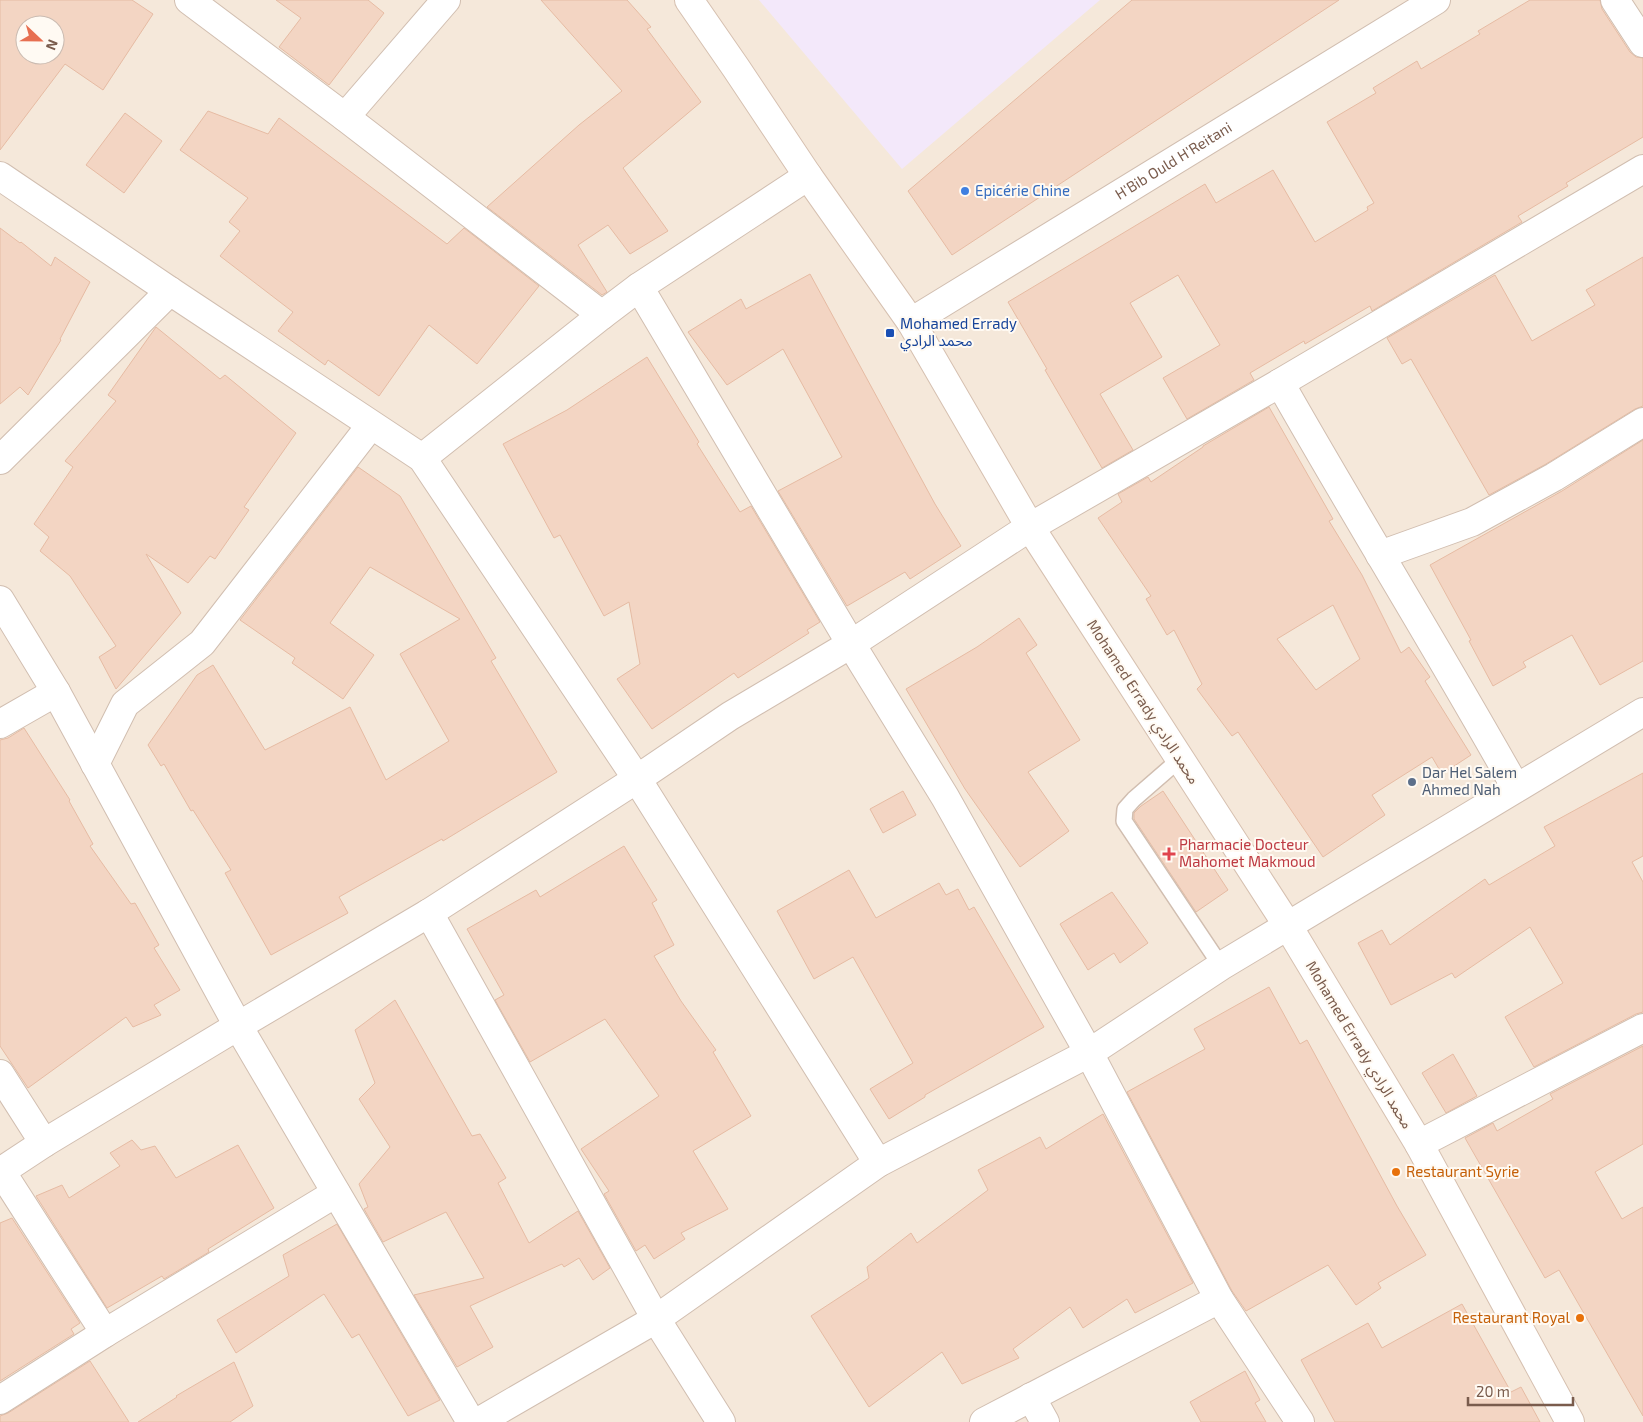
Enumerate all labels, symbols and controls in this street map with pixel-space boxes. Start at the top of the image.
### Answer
north arrow [15,15,65,65]
text: N [43,37,62,53]
street label: H'Bib Ould H'Reitani [1111,117,1235,203]
place label: Epicérie Chine [975,181,1070,199]
marker: Epicérie Chine [959,185,971,197]
place label: Mohamed Errady محمد الرادي [900,314,1017,352]
marker: Mohamed Errady محمد الرادي [884,327,896,339]
street label: Mohamed Errady محمد الرادي [1081,616,1204,789]
place label: Dar Hel Salem Ahmed Nah [1422,763,1517,798]
marker: Dar Hel Salem Ahmed Nah [1406,776,1418,788]
place label: Pharmacie Docteur Mahomet Makmoud [1179,835,1316,870]
marker: Pharmacie Docteur Mahomet Makmoud [1163,848,1175,860]
street label: Mohamed Errady محمد الرادي [1300,957,1417,1133]
place label: Restaurant Syrie [1406,1162,1519,1180]
marker: Restaurant Syrie [1390,1166,1402,1178]
place label: Restaurant Royal [1452,1308,1571,1326]
marker: Restaurant Royal [1574,1312,1586,1324]
scale bar [1468,1374,1573,1406]
text: 20 m [1476,1382,1510,1400]

